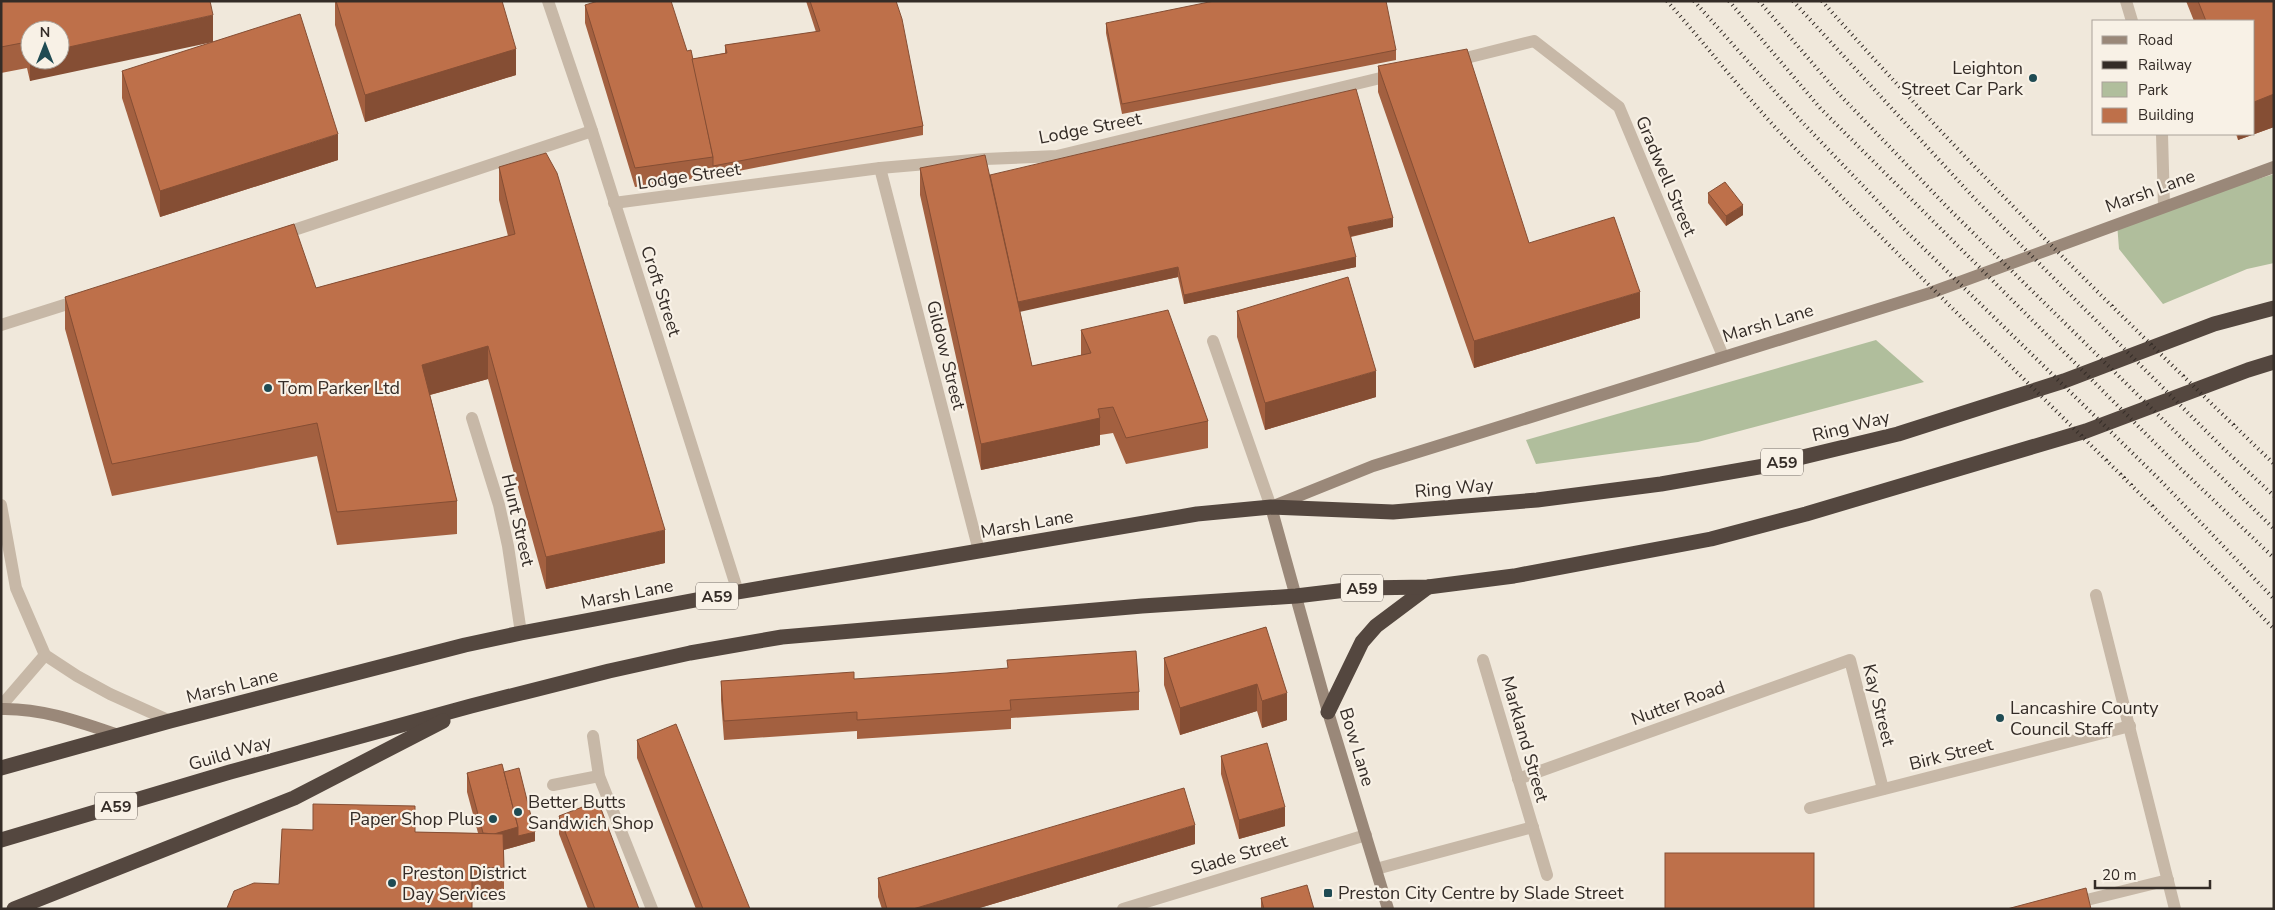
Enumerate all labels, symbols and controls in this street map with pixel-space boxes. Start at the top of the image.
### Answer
north arrow [20,20,70,70]
legend [2092,20,2255,135]
text: N [40,23,50,42]
text: Road [2138,30,2173,50]
text: Railway [2138,55,2192,75]
place label: Leighton Street Car Park [1901,56,2024,101]
marker: Leighton Street Car Park [2027,72,2039,84]
text: Park [2138,80,2168,100]
text: Building [2138,105,2194,125]
street label: Lodge Street [1037,106,1144,150]
street label: Gradwell Street [1630,112,1702,240]
street label: Lodge Street [636,157,743,195]
street label: Marsh Lane [2102,164,2198,218]
street label: Croft Street [635,243,687,340]
street label: Gildow Street [921,298,971,413]
street label: Marsh Lane [1720,298,1816,348]
place label: Tom Parker Ltd [278,376,400,400]
marker: Tom Parker Ltd [262,382,274,394]
street label: Ring Way [1810,405,1893,447]
road number: A59 [1761,448,1803,476]
street label: Hunt Street [496,471,540,569]
street label: Ring Way [1414,473,1495,503]
street label: Marsh Lane [979,504,1075,544]
street label: Marsh Lane [579,573,675,615]
road number: A59 [1341,574,1383,602]
road number: A59 [696,582,738,610]
street label: Kay Street [1857,661,1901,749]
street label: Marsh Lane [184,663,280,709]
street label: Markland Street [1496,673,1555,805]
street label: Nutter Road [1628,675,1728,731]
place label: Lancashire County Council Staff [2010,696,2159,741]
street label: Bow Lane [1334,705,1380,789]
marker: Lancashire County Council Staff [1994,712,2006,724]
street label: Guild Way [186,730,275,776]
street label: Birk Street [1907,732,1996,776]
place label: Better Butts Sandwich Shop [528,790,654,835]
road number: A59 [95,792,137,819]
marker: Better Butts Sandwich Shop [512,806,524,818]
place label: Paper Shop Plus [349,807,483,831]
marker: Paper Shop Plus [487,813,499,825]
street label: Slade Street [1188,829,1291,881]
scale bar [2095,858,2210,890]
place label: Preston District Day Services [402,861,527,906]
text: 20 m [2102,865,2137,885]
marker: Preston District Day Services [386,877,398,889]
place label: Preston City Centre by Slade Street [1338,881,1624,905]
marker: Preston City Centre by Slade Street [1322,887,1334,899]

